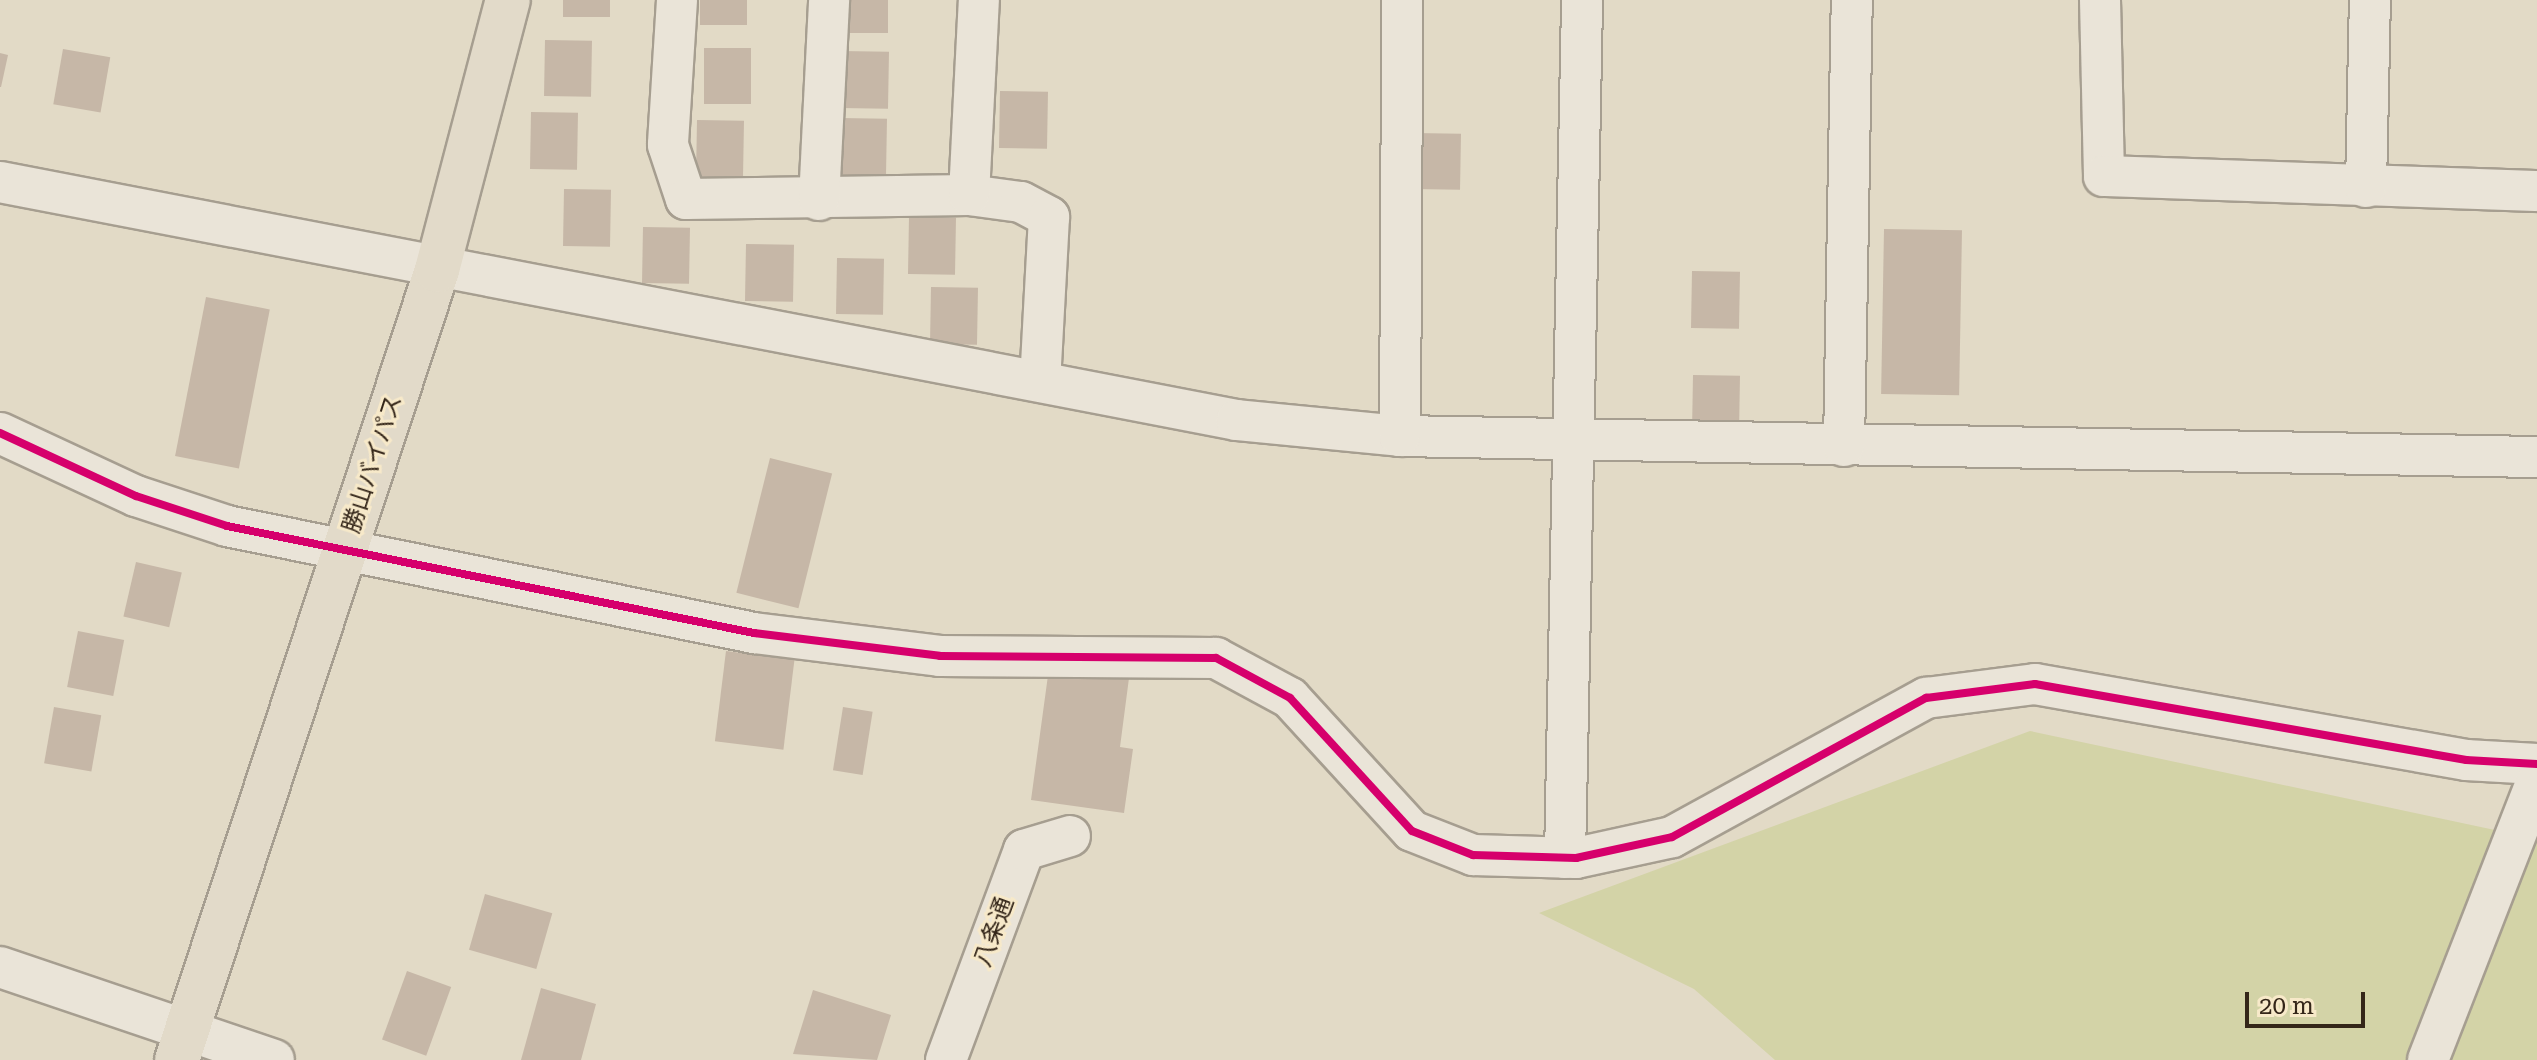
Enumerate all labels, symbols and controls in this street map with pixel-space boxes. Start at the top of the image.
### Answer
street label: 勝山バイパス [337,391,409,537]
street label: 八条通 [968,893,1020,971]
scale bar [2249,976,2369,1026]
text: 20 m [2259,992,2314,1020]

